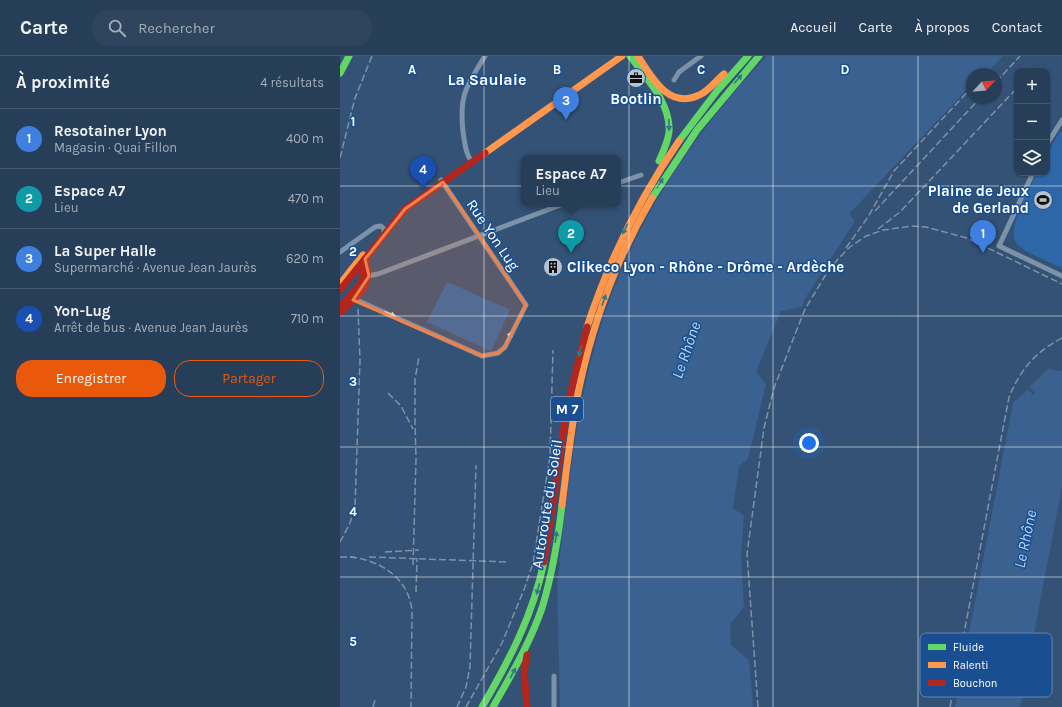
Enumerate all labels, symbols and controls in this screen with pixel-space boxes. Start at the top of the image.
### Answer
search box [92,10,372,46]
text: Carte [20,17,68,39]
icon: search [106,17,128,39]
text: Rechercher [138,19,215,37]
text: Accueil [790,19,837,36]
text: Carte [859,19,892,36]
text: À propos [914,19,970,36]
text: Contact [992,19,1042,36]
text: A [408,62,416,77]
text: B [553,62,561,77]
text: C [697,62,705,77]
text: D [841,62,850,77]
office icon: Bootlin [625,67,647,89]
north arrow [966,68,1002,104]
map controls [1014,68,1050,176]
button: + [1014,68,1050,104]
district label: La Saulaie [448,70,526,89]
text: À proximité [16,72,110,92]
one-way arrow [733,74,742,85]
text: 4 résultats [260,75,324,90]
pin: 3 [553,87,579,120]
place label: Bootlin [610,90,662,108]
button: − [1014,104,1050,140]
text: 1 [351,114,355,129]
one-way arrow [666,119,672,132]
text: Resotainer Lyon [54,122,167,140]
text: 1 [27,131,31,146]
text: 400 m [286,131,324,146]
text: Magasin · Quai Fillon [54,140,177,155]
button: layers [1014,140,1050,176]
popup [521,155,621,207]
pin: 4 [410,156,436,189]
text: Espace A7 [535,165,607,183]
one-way arrow [656,178,664,188]
text: Espace A7 [54,182,125,200]
place label: Plaine de Jeux de Gerland [928,182,1030,217]
text: Lieu [535,183,560,198]
sports icon: Plaine de Jeux de Gerland [1032,189,1054,211]
text: 2 [25,191,33,206]
text: 470 m [288,191,324,206]
street label: Rue Yon Lug [463,196,524,275]
text: Lieu [54,200,79,215]
pin: 2 [558,220,584,253]
pin: 1 [970,220,996,253]
one-way arrow [622,224,628,235]
text: La Super Halle [54,242,156,260]
text: 2 [349,244,357,259]
text: 3 [25,251,33,266]
text: 620 m [286,251,324,266]
building icon: Clikeco Lyon - Rhône - Drôme - Ardèche [542,256,564,278]
place label: Clikeco Lyon - Rhône - Drôme - Ardèche [567,258,844,276]
text: Supermarché · Avenue Jean Jaurès [54,260,257,275]
one-way arrow [601,294,607,306]
text: Yon-Lug [54,302,111,320]
text: 4 [25,311,33,326]
text: 710 m [291,311,324,326]
one-way arrow [384,311,395,317]
water label: Le Rhône [667,318,705,381]
text: Arrêt de bus · Avenue Jean Jaurès [54,320,248,335]
one-way arrow [506,332,512,343]
one-way arrow [576,345,582,357]
button: Enregistrer [16,360,166,397]
button: Partager [174,360,324,397]
text: 3 [349,374,357,389]
road number: M 7 [551,397,583,421]
your location [799,433,819,453]
street label: Autoroute du Soleil [528,438,566,570]
text: 4 [349,504,357,519]
water label: Le Rhône [1010,508,1041,570]
one-way arrow [553,531,559,543]
one-way arrow [534,583,540,595]
legend [920,633,1052,697]
text: 5 [349,634,357,649]
text: Fluide [953,641,984,654]
text: Ralenti [953,659,989,672]
one-way arrow [509,667,516,679]
text: Bouchon [953,677,997,690]

